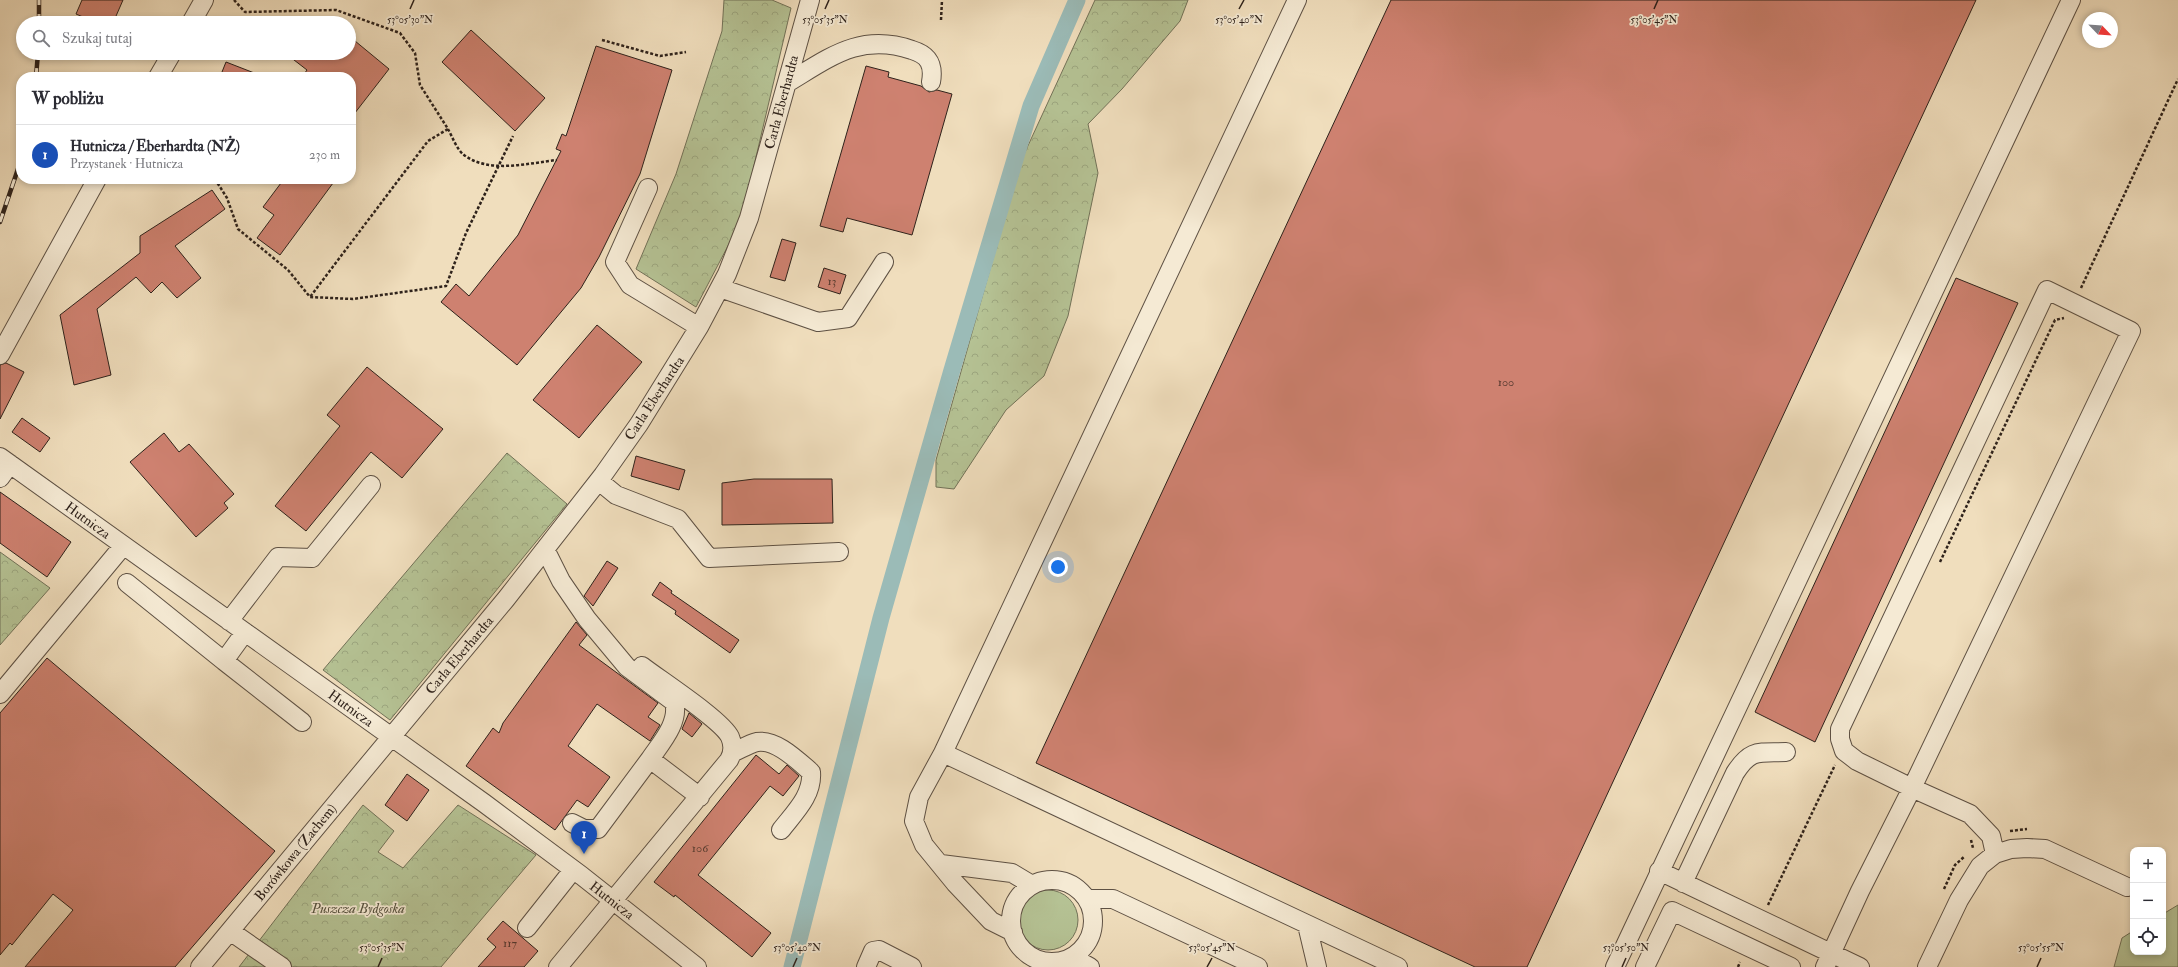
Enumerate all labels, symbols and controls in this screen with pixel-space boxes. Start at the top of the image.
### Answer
north arrow [2082,12,2118,48]
text: 53°05'30"N [387,14,433,26]
text: 53°05'35"N [802,14,848,26]
text: 53°05'40"N [1215,14,1263,26]
text: 53°05'45"N [1631,14,1678,26]
search box [16,16,356,60]
icon: search [30,27,52,49]
text: Szukaj tutaj [62,29,132,48]
street label: Carla Eberhardta [761,53,802,151]
text: W pobliżu [32,88,104,109]
text: Hutnicza / Eberhardta (NŻ) [70,137,240,156]
text: 1 [43,147,47,163]
text: 230 m [309,147,340,163]
text: Przystanek · Hutnicza [70,156,183,172]
house number: 13 [828,274,836,289]
street label: Carla Eberhardta [621,353,688,443]
house number: 100 [1498,375,1514,390]
street label: Hutnicza [62,498,114,543]
your location [1048,557,1068,577]
street label: Carla Eberhardta [422,613,497,698]
street label: Hutnicza [325,686,377,731]
street label: Borówkowa (Zachem) [251,800,340,904]
pin: 1 [571,821,597,854]
house number: 106 [692,841,709,856]
map controls [2130,847,2166,955]
button: + [2130,847,2166,883]
street label: Hutnicza [586,878,638,923]
button: − [2130,883,2166,919]
park label: Puszcza Bydgoska [310,900,405,917]
button: locate [2130,919,2166,955]
house number: 117 [503,936,518,951]
text: 53°05'35"N [359,942,405,954]
text: 53°05'40"N [773,942,821,954]
text: 53°05'45"N [1189,942,1236,954]
text: 53°05'50"N [1603,942,1649,954]
text: 53°05'55"N [2018,942,2064,954]

